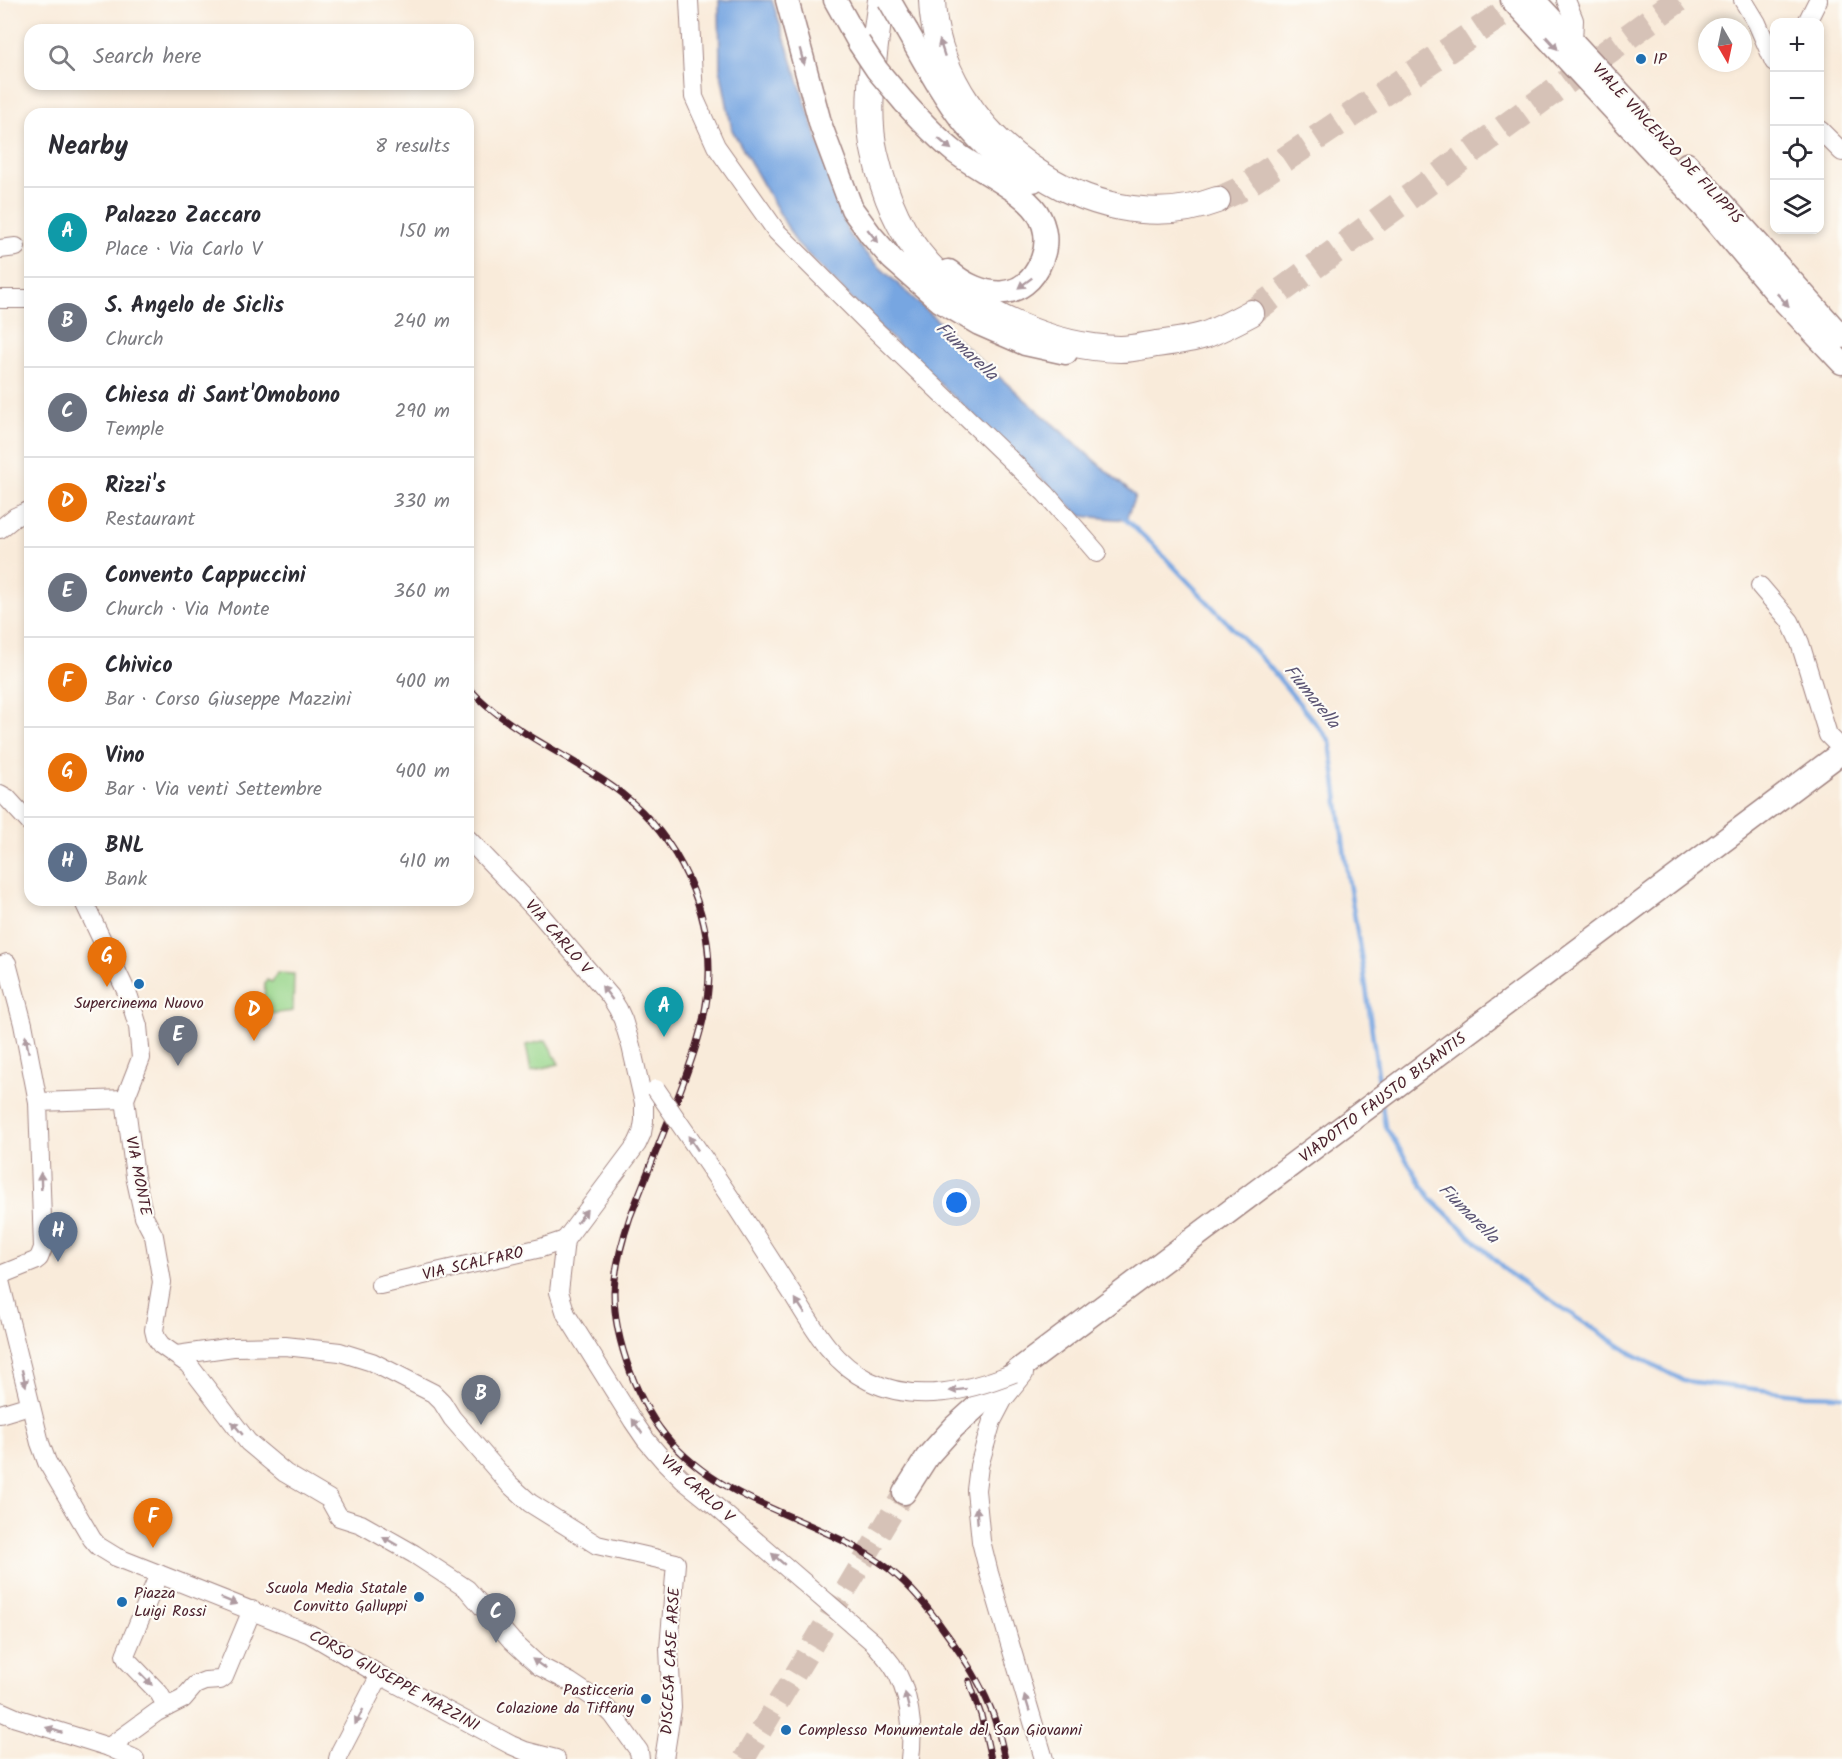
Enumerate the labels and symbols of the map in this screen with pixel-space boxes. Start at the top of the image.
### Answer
north arrow [1698,18,1752,72]
one-way arrow [1545,35,1559,50]
one-way arrow [936,39,946,57]
place label: IP [1653,47,1667,72]
one-way arrow [798,48,807,66]
marker: IP [1634,52,1648,66]
street label: VIALE VINCENZO DE FILIPPIS [1586,58,1749,230]
one-way arrow [937,137,953,150]
one-way arrow [866,228,879,243]
one-way arrow [1017,277,1033,289]
one-way arrow [1776,292,1790,307]
water label: Fiumarella [928,315,1005,390]
water label: Fiumarella [1276,658,1347,737]
street label: VIA CARLO V [518,894,599,981]
pin: G [88,938,126,987]
marker: Supercinema Nuovo [132,977,146,991]
one-way arrow [601,986,613,1001]
pin: A [644,988,684,1037]
place label: Supercinema Nuovo [74,991,204,1016]
pin: D [234,992,274,1041]
pin: E [158,1016,198,1066]
street label: VIADOTTO FAUSTO BISANTIS [1294,1026,1472,1169]
one-way arrow [22,1035,31,1054]
street label: VIA MONTE [118,1134,158,1219]
one-way arrow [688,1135,699,1151]
one-way arrow [36,1171,45,1190]
water label: Fiumarella [1431,1177,1506,1252]
your location [942,1188,971,1217]
one-way arrow [576,1209,588,1225]
pin: H [38,1212,78,1262]
street label: VIA SCALFARO [420,1240,526,1288]
one-way arrow [795,1298,806,1314]
one-way arrow [19,1369,29,1388]
pin: B [462,1376,500,1425]
one-way arrow [949,1386,968,1395]
one-way arrow [631,1419,643,1435]
one-way arrow [230,1420,243,1436]
street label: VIA CARLO V [655,1449,741,1530]
pin: F [134,1498,172,1548]
one-way arrow [972,1505,982,1524]
one-way arrow [381,1536,398,1546]
one-way arrow [770,1553,786,1566]
place label: Scuola Media Statale Convitto Galluppi [266,1576,408,1619]
place label: Piazza Luigi Rossi [134,1581,207,1624]
street label: DISCESA CASE ARSE [655,1586,687,1735]
marker: Scuola Media Statale Convitto Galluppi [412,1590,426,1604]
pin: C [476,1594,516,1643]
marker: Piazza Luigi Rossi [115,1595,129,1609]
one-way arrow [220,1597,238,1606]
street label: CORSO GIUSEPPE MAZZINI [304,1624,484,1738]
one-way arrow [531,1658,547,1671]
one-way arrow [138,1672,152,1686]
place label: Pasticceria Colazione da Tiffany [496,1678,634,1721]
marker: Pasticceria Colazione da Tiffany [639,1692,653,1706]
one-way arrow [901,1692,911,1710]
one-way arrow [1021,1694,1031,1712]
one-way arrow [354,1708,363,1725]
place label: Complesso Monumentale del San Giovanni [798,1718,1083,1743]
marker: Complesso Monumentale del San Giovanni [779,1723,793,1737]
one-way arrow [45,1725,63,1734]

